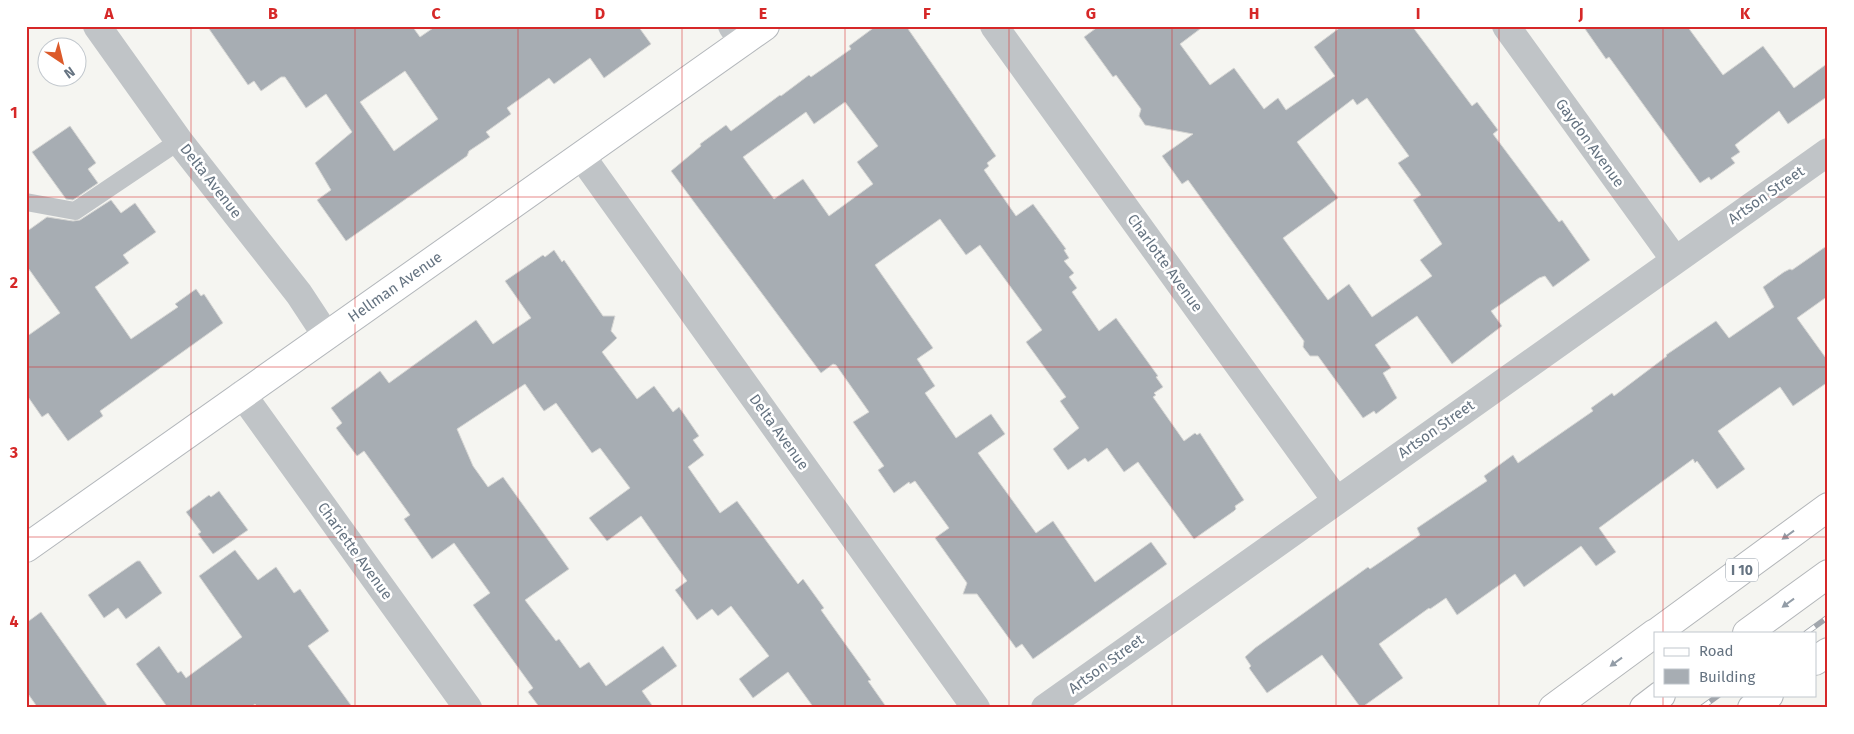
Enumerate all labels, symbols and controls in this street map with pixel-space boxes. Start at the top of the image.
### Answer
text: A [103,4,114,23]
text: B [268,4,278,23]
text: C [431,4,441,23]
text: D [595,4,605,23]
text: E [759,4,767,23]
text: F [923,4,931,23]
text: G [1086,4,1096,23]
text: H [1249,4,1259,23]
text: I [1416,4,1420,23]
text: J [1577,4,1584,23]
text: K [1740,4,1751,23]
north arrow [38,38,88,88]
text: N [60,63,78,82]
street label: Gaydon Avenue [1552,95,1628,191]
text: 1 [10,103,18,122]
street label: Delta Avenue [176,140,246,222]
street label: Artson Street [1724,162,1808,228]
street label: Charlotte Avenue [1123,211,1207,315]
street label: Hellman Avenue [344,248,446,326]
text: 2 [10,273,18,292]
street label: Delta Avenue [745,391,813,473]
street label: Artson Street [1394,396,1478,462]
text: 3 [9,443,18,462]
street label: Chariette Avenue [314,499,396,603]
one-way arrow [1782,530,1795,541]
road number: I 10 [1726,558,1758,582]
one-way arrow [1781,598,1795,608]
text: 4 [9,612,19,631]
street label: Artson Street [1065,630,1148,697]
legend [1654,632,1816,696]
text: Road [1699,642,1734,660]
one-way arrow [1609,657,1623,667]
text: Building [1699,668,1755,686]

